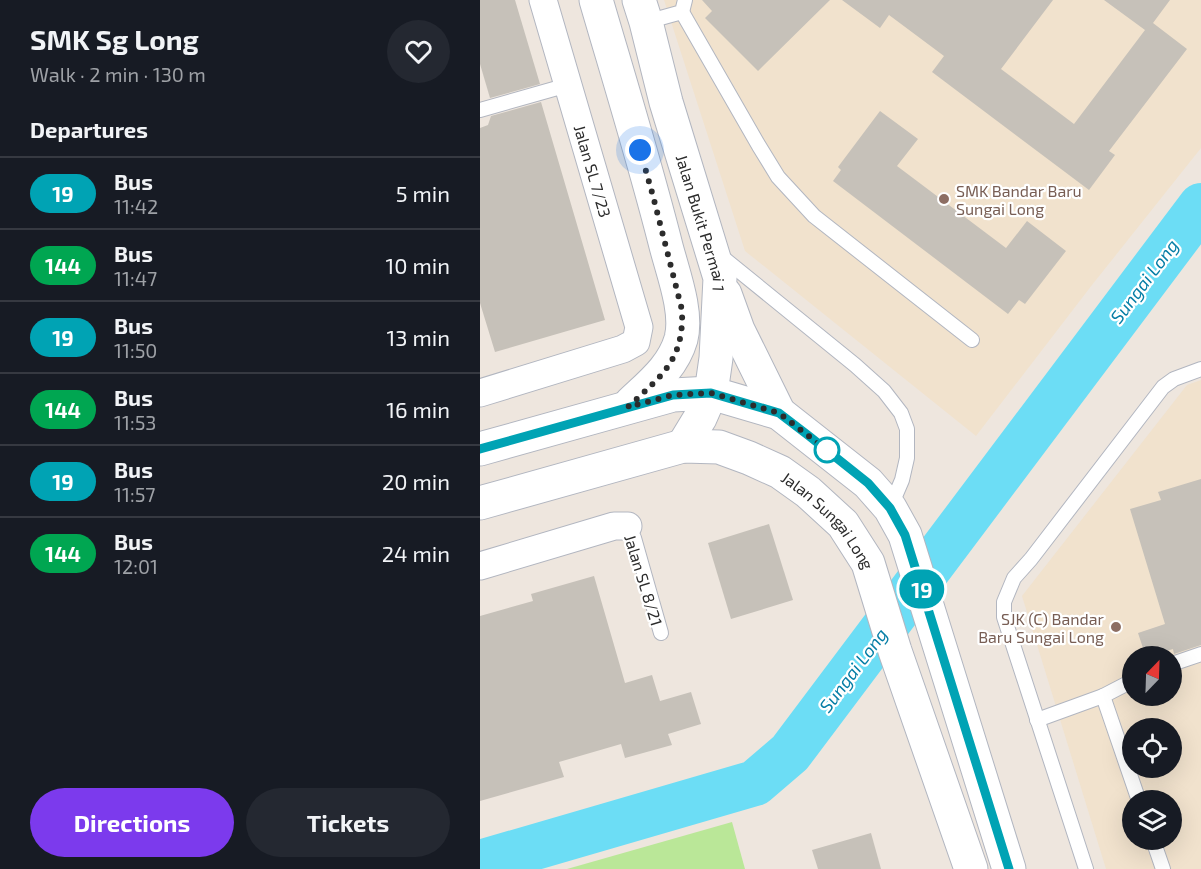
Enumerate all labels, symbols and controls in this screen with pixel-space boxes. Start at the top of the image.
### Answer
button: heart [387,20,450,83]
text: SMK Sg Long [30,22,199,56]
text: Walk · 2 min · 130 m [30,62,206,86]
text: Departures [30,116,148,142]
street label: Jalan SL 7/23 [571,123,615,219]
your location [625,135,655,165]
street label: Jalan Bukit Permai 1 [673,152,729,292]
text: Bus [114,168,153,194]
text: 5 min [396,180,450,206]
text: 19 [52,181,74,206]
place label: SMK Bandar Baru Sungai Long [956,181,1082,218]
marker: SMK Bandar Baru Sungai Long [937,192,951,206]
text: 11:42 [114,194,158,218]
water label: Sungai Long [1105,235,1183,327]
text: Bus [114,240,153,266]
text: 10 min [386,252,450,278]
text: 144 [45,253,81,278]
text: 11:47 [114,266,157,290]
text: Bus [114,312,153,338]
text: 13 min [387,324,450,350]
text: 19 [52,325,74,350]
text: 11:50 [114,338,157,362]
text: Bus [114,384,153,410]
text: 16 min [386,396,450,422]
text: 144 [45,397,81,422]
text: 11:53 [114,410,156,434]
unlabelled marker [814,437,840,463]
text: Bus [114,456,153,482]
street label: Jalan Sungai Long [778,467,879,571]
text: 20 min [382,468,450,494]
text: 19 [52,469,74,494]
text: 11:57 [114,482,156,506]
text: Bus [114,528,153,554]
street label: Jalan SL 8/21 [621,532,667,628]
text: 24 min [382,540,450,566]
text: 144 [45,541,81,566]
text: 12:01 [114,554,158,578]
line badge: 19 [895,570,949,608]
text: 19 [911,577,933,602]
place label: SJK (C) Bandar Baru Sungai Long [978,609,1105,646]
marker: SJK (C) Bandar Baru Sungai Long [1109,620,1123,634]
water label: Sungai Long [814,624,892,716]
north arrow [1122,646,1182,706]
map controls [1122,646,1182,850]
button: locate [1122,718,1182,778]
button: Directions [30,788,234,857]
button: Tickets [246,788,450,857]
button: layers [1122,790,1182,850]

